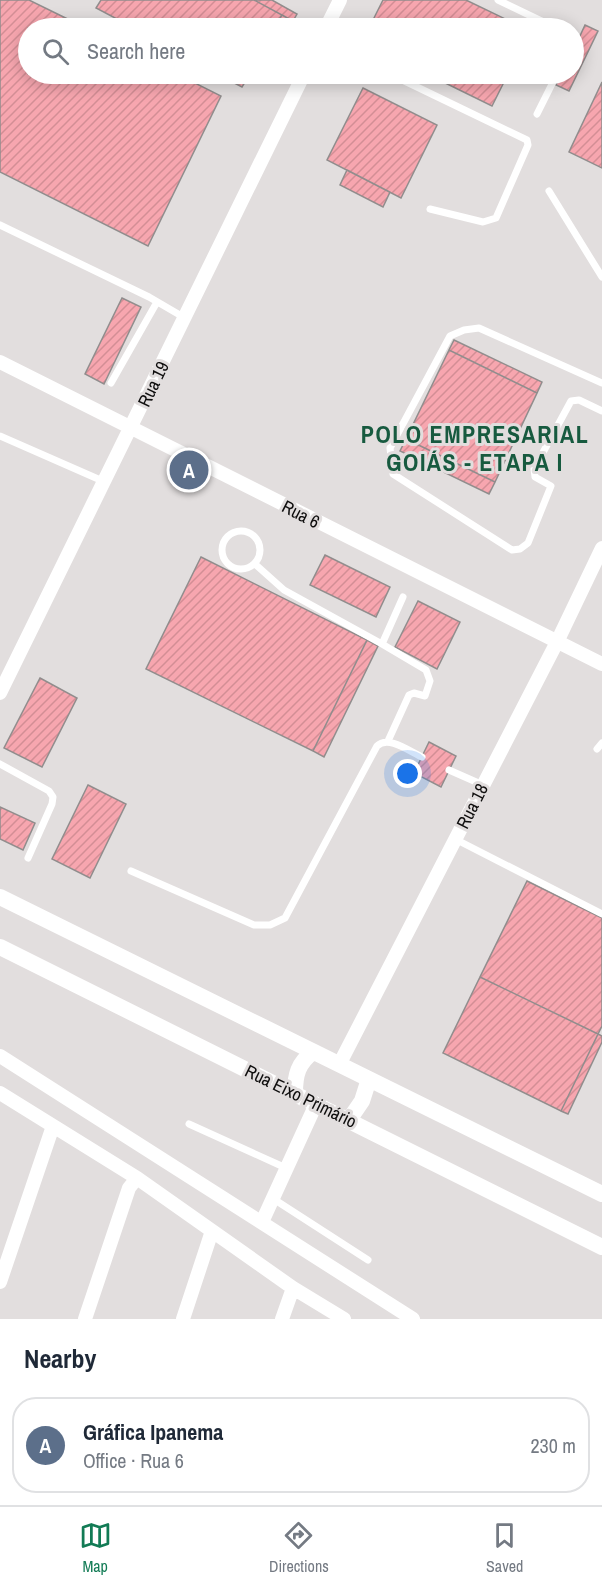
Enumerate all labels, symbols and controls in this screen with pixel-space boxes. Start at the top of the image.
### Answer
search box [18,18,584,84]
icon: search [39,35,72,68]
text: Search here [87,36,185,66]
street label: Rua 19 [131,357,175,411]
district label: POLO EMPRESARIAL GOIÁS - ETAPA I [361,418,589,478]
pin: A [170,448,208,492]
street label: Rua 6 [278,494,324,534]
your location [393,759,422,788]
street label: Rua 18 [450,779,494,833]
street label: Rua Eixo Primário [241,1058,361,1134]
text: Nearby [24,1341,96,1376]
text: Gráfica Ipanema [83,1417,223,1447]
text: A [40,1432,51,1459]
text: 230 m [530,1432,576,1459]
text: Office · Rua 6 [83,1447,184,1474]
tab: Map [79,1519,112,1577]
tab: Directions [269,1519,329,1577]
tab: Saved [486,1519,523,1577]

